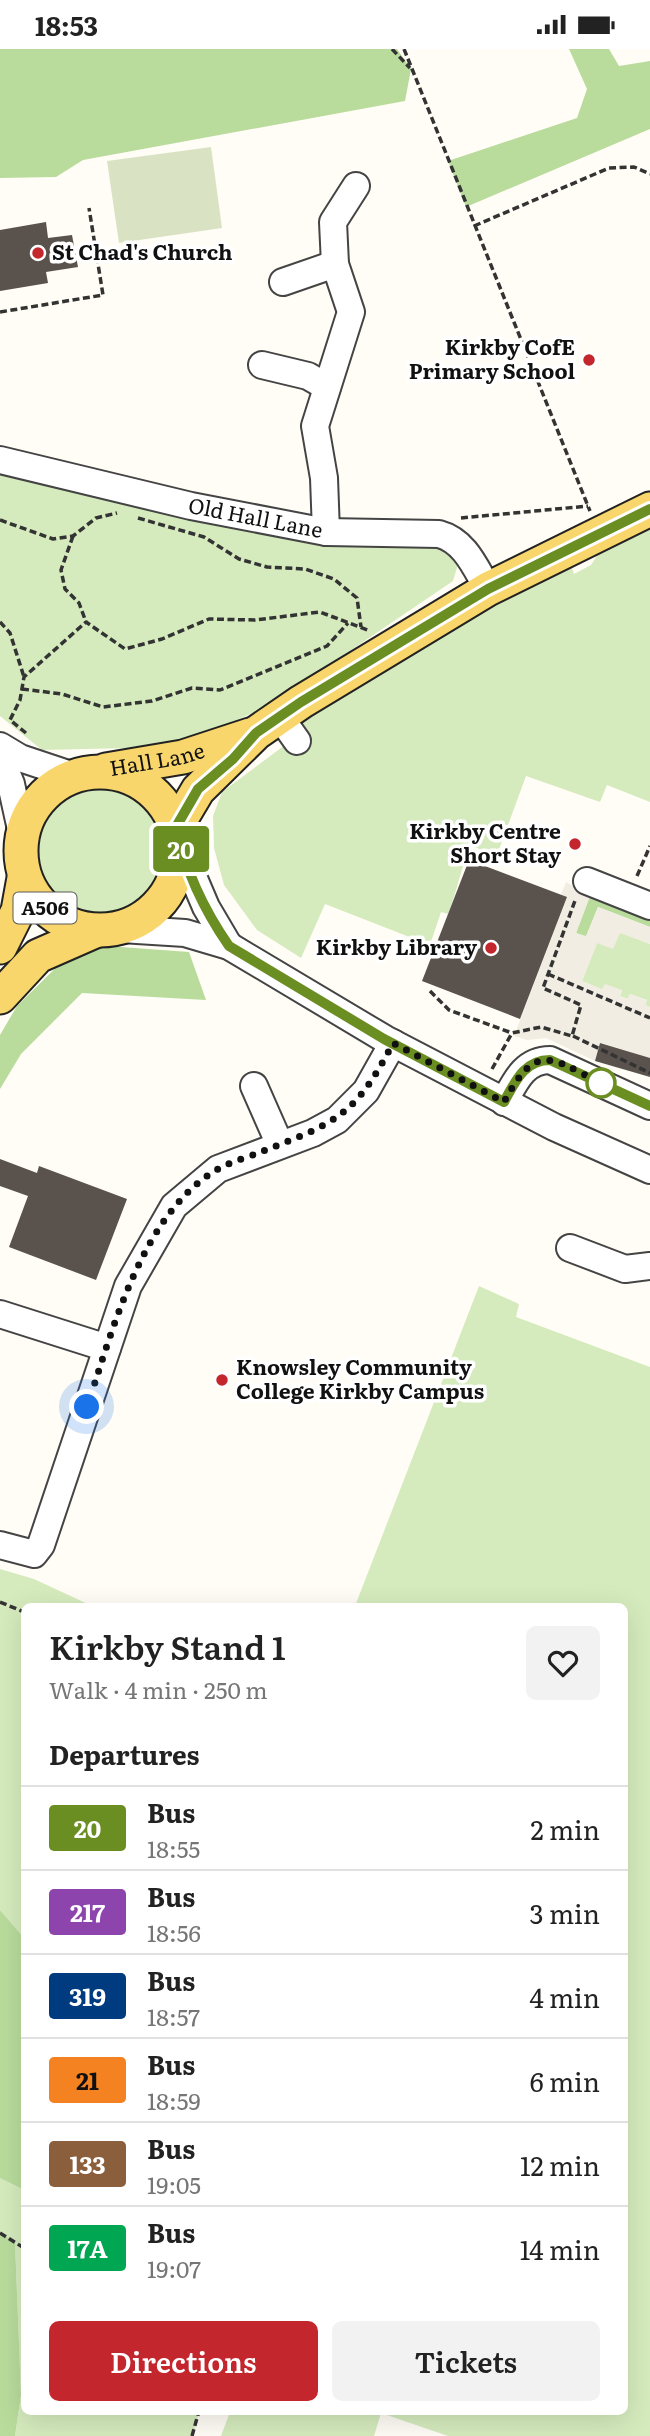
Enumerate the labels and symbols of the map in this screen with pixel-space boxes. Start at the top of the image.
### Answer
place label: St Chad's Church [52,235,233,266]
marker: St Chad's Church [30,245,46,261]
place label: Kirkby CofE Primary School [409,330,575,385]
marker: Kirkby CofE Primary School [581,352,597,368]
street label: Old Hall Lane [186,488,326,544]
street label: Hall Lane [107,733,208,782]
place label: Kirkby Centre Short Stay [409,814,561,869]
line badge: 20 [150,826,212,872]
marker: Kirkby Centre Short Stay [567,836,583,852]
road number: A506 [14,893,76,923]
place label: Kirkby Library [316,930,477,961]
marker: Kirkby Library [483,940,499,956]
unlabelled marker [586,1068,616,1098]
place label: Knowsley Community College Kirkby Campus [236,1350,484,1405]
marker: Knowsley Community College Kirkby Campus [214,1372,230,1388]
your location [69,1389,104,1424]

